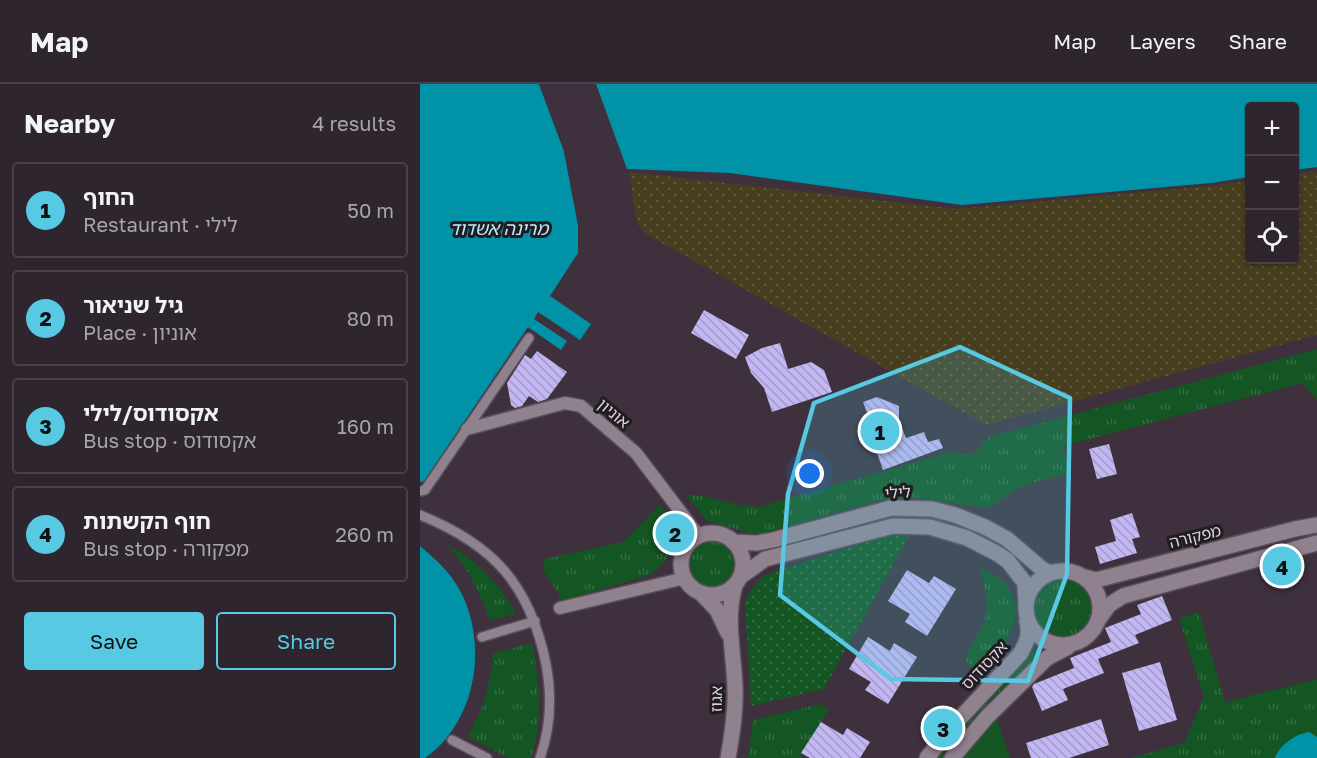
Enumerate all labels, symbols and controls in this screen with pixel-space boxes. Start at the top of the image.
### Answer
text: Map [30,25,88,58]
text: Map [1053,28,1096,54]
text: Layers [1129,28,1196,54]
text: Share [1229,28,1287,54]
map controls [1245,102,1299,264]
button: + [1245,102,1299,156]
text: Nearby [24,108,115,139]
text: 4 results [312,111,396,135]
button: − [1245,156,1299,210]
text: החוף [83,183,134,210]
text: 1 [40,198,51,222]
text: 50 m [347,198,394,222]
button: locate [1245,210,1299,264]
text: Restaurant · לילי [83,212,238,236]
water label: מרינה אשדוד [450,217,550,239]
text: גיל שניאור [83,291,183,318]
text: 2 [39,306,52,330]
text: 80 m [347,306,394,330]
text: Place · אוניון [83,320,197,344]
street label: אוניון [594,394,634,432]
text: אקסודוס/לילי [83,399,219,426]
pin: 1 [860,408,900,454]
text: 3 [39,414,52,438]
text: 160 m [337,414,394,438]
text: Bus stop · אקסודוס [83,428,256,452]
your location [795,459,824,488]
street label: לילי [884,481,912,503]
text: חוף הקשתות [83,507,211,534]
pin: 2 [656,510,694,556]
street label: מפקורה [1167,520,1223,552]
text: 4 [39,522,52,546]
text: 260 m [335,522,394,546]
text: Bus stop · מפקורה [83,536,249,560]
pin: 4 [1262,544,1302,588]
button: Save [24,612,204,670]
button: Share [216,612,396,670]
street label: אקסודוס [957,637,1011,693]
street label: אגוז [706,686,726,712]
pin: 3 [924,706,962,750]

